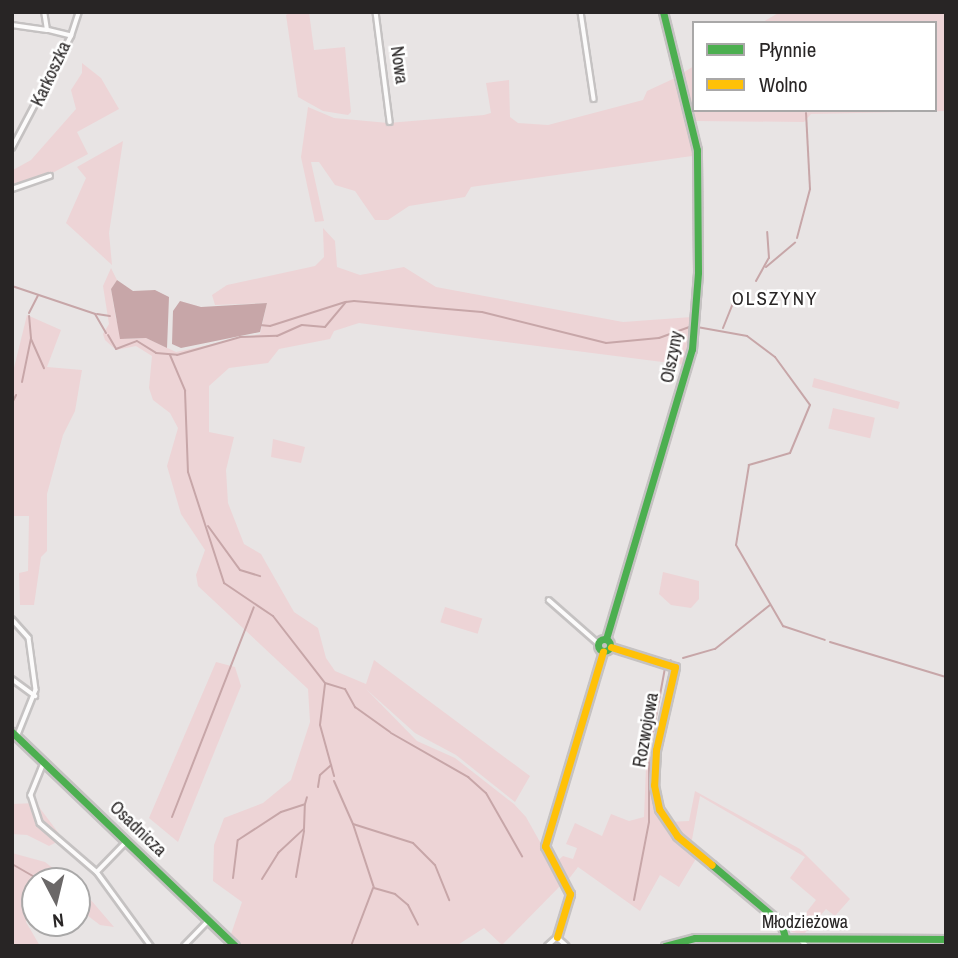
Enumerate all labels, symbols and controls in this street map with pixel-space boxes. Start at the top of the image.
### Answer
legend [692,21,937,112]
text: Płynnie [759,35,816,64]
street label: Karkoszka [27,38,75,110]
street label: Nowa [386,45,412,85]
text: Wolno [759,70,808,99]
district label: OLSZYNY [733,288,817,310]
street label: Olszyny [656,329,688,385]
street label: Rozwojowa [629,691,663,769]
street label: Osadnicza [105,797,171,861]
north arrow [21,867,91,937]
text: N [51,907,65,934]
street label: Młodzieżowa [762,911,848,933]

